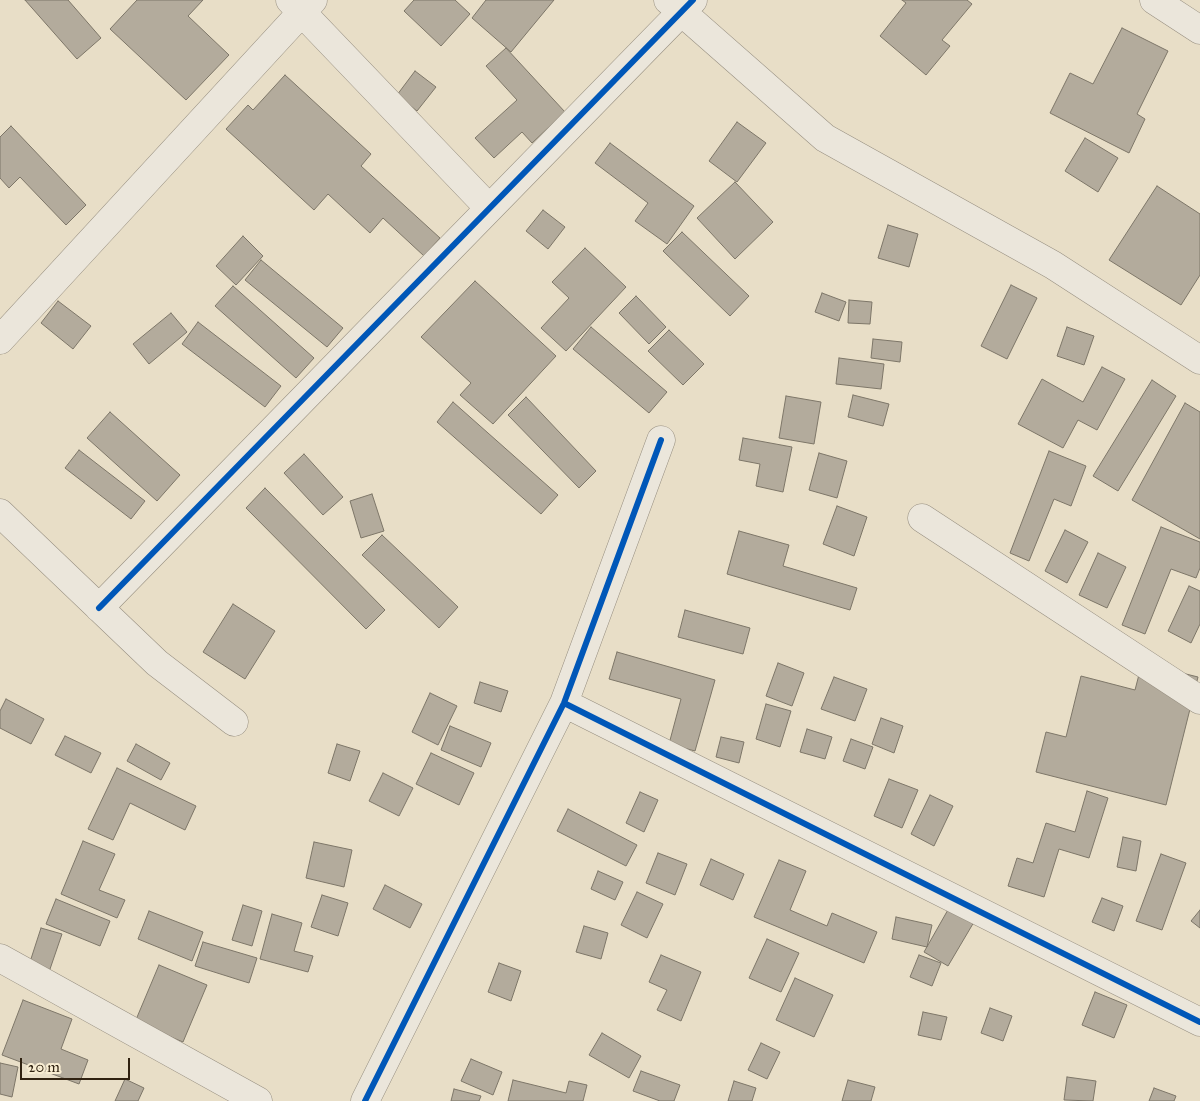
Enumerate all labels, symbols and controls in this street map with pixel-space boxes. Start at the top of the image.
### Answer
scale bar [22,1048,132,1080]
text: 20 m [28,1058,60,1076]

